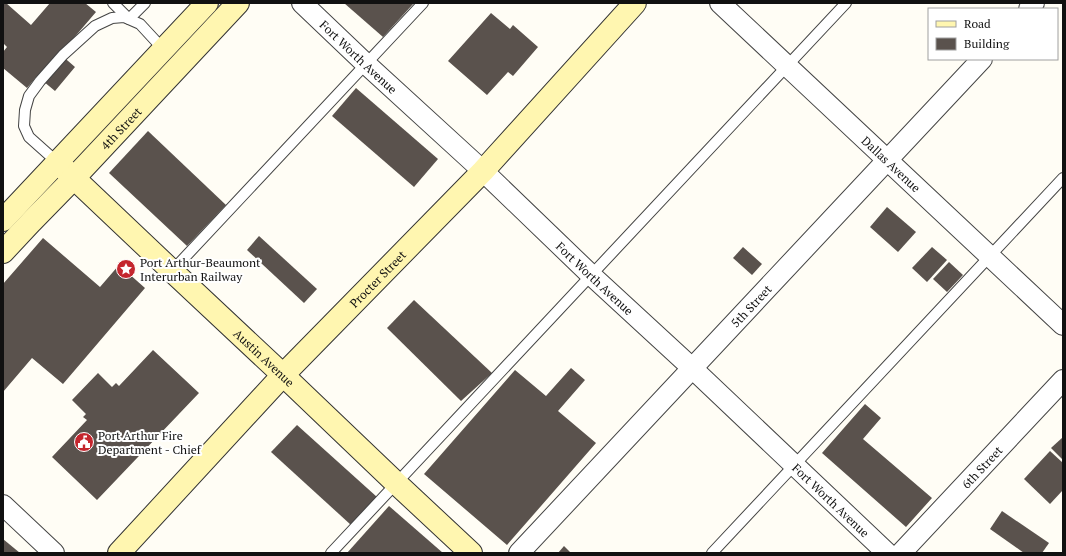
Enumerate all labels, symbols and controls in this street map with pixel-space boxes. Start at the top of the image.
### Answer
legend [928,8,1058,60]
text: Road [964,16,991,31]
street label: Fort Worth Avenue [317,17,400,96]
text: Building [964,36,1010,51]
street label: 4th Street [97,103,145,152]
street label: Dallas Avenue [859,133,924,195]
street label: Fort Worth Avenue [553,238,637,318]
street label: Procter Street [346,247,409,310]
place label: Port Arthur-Beaumont Interurban Railway [140,255,261,284]
place icon: Port Arthur-Beaumont Interurban Railway [115,258,137,280]
street label: 5th Street [727,281,775,330]
street label: Austin Avenue [231,326,298,390]
place label: Port Arthur Fire Department - Chief [98,428,202,457]
public building icon: Port Arthur Fire Department - Chief [73,431,95,453]
street label: 6th Street [958,442,1006,491]
street label: Fort Worth Avenue [790,460,873,540]

